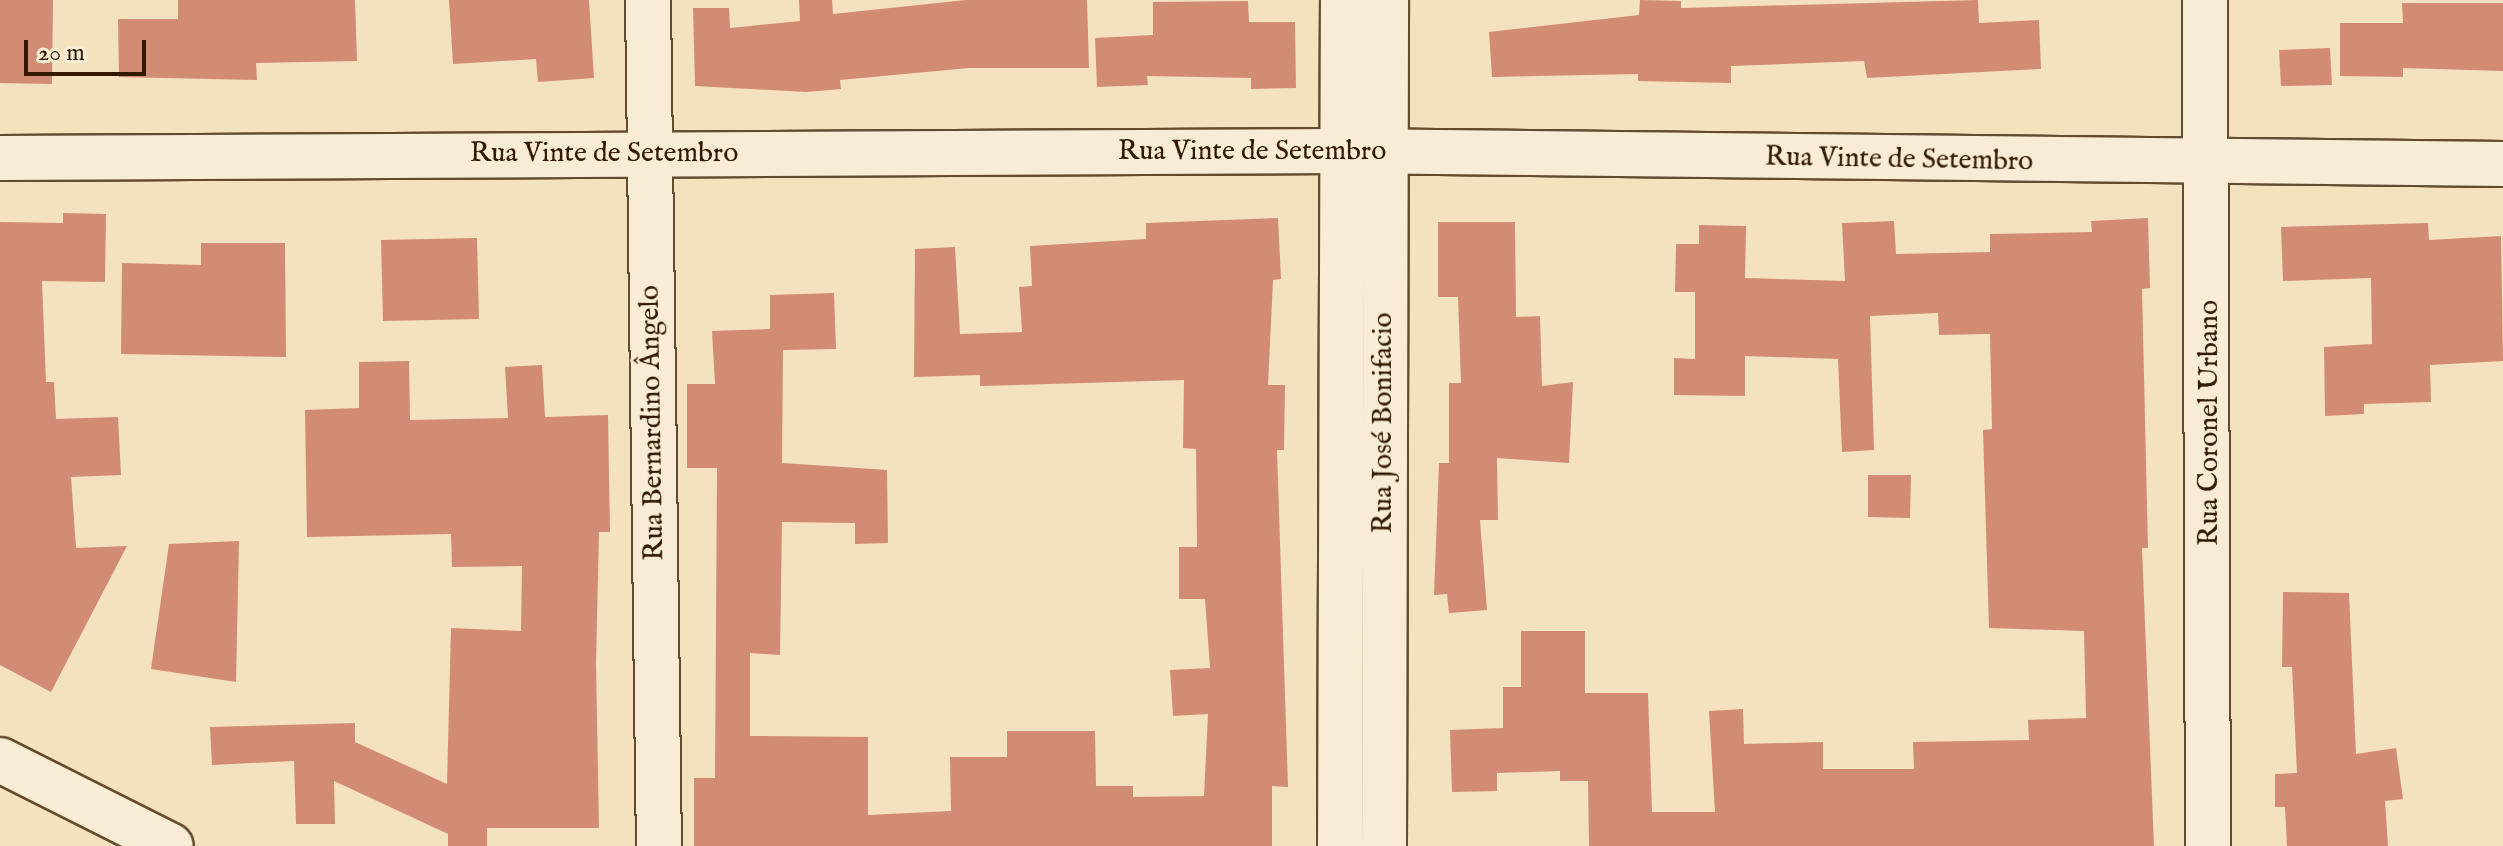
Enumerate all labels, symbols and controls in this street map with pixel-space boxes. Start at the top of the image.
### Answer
scale bar [28,24,150,74]
text: 20 m [38,38,85,69]
street label: Rua Vinte de Setembro [1118,135,1386,169]
street label: Rua Vinte de Setembro [470,137,738,171]
street label: Rua Vinte de Setembro [1765,141,2033,179]
street label: Rua Bernardino Ângelo [634,285,672,561]
street label: Rua Coronel Urbano [2193,300,2227,546]
street label: Rua José Bonifacio [1367,312,1401,534]

